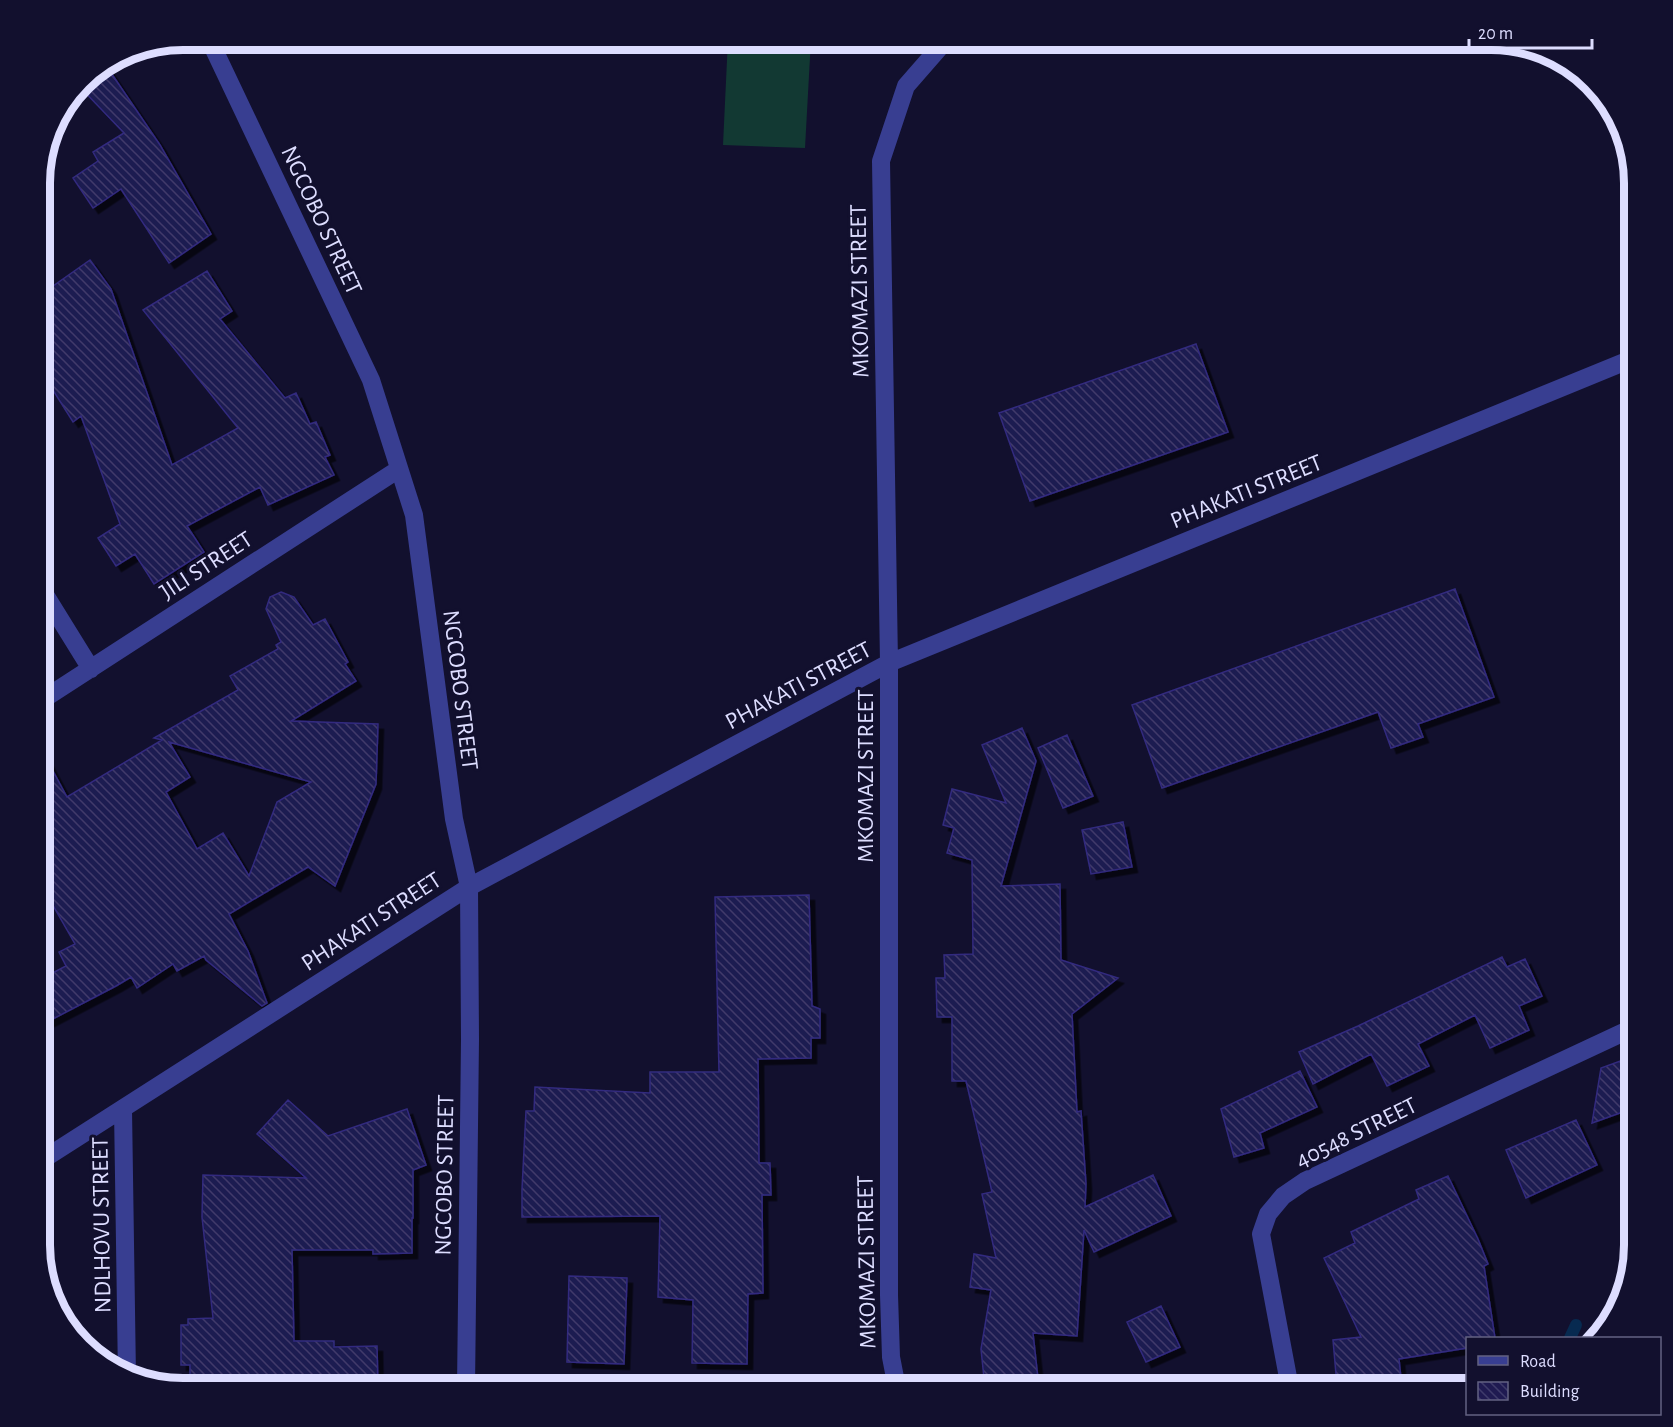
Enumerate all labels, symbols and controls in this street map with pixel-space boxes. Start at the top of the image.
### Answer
scale bar [1469,12,1592,50]
text: 20 m [1478,25,1513,43]
street label: NGCOBO STREET [276,142,366,299]
street label: MKOMAZI STREET [846,204,874,378]
street label: PHAKATI STREET [1167,450,1326,533]
street label: JILI STREET [156,527,257,605]
street label: NGCOBO STREET [438,609,482,772]
street label: PHAKATI STREET [722,637,876,734]
street label: MKOMAZI STREET [854,689,878,863]
street label: PHAKATI STREET [297,868,446,976]
street label: 40548 STREET [1292,1093,1421,1173]
street label: NGCOBO STREET [432,1094,458,1256]
street label: NDLHOVU STREET [88,1136,116,1313]
street label: MKOMAZI STREET [853,1175,881,1349]
legend [1466,1337,1661,1415]
text: Road [1520,1353,1556,1371]
text: Building [1520,1383,1580,1401]

